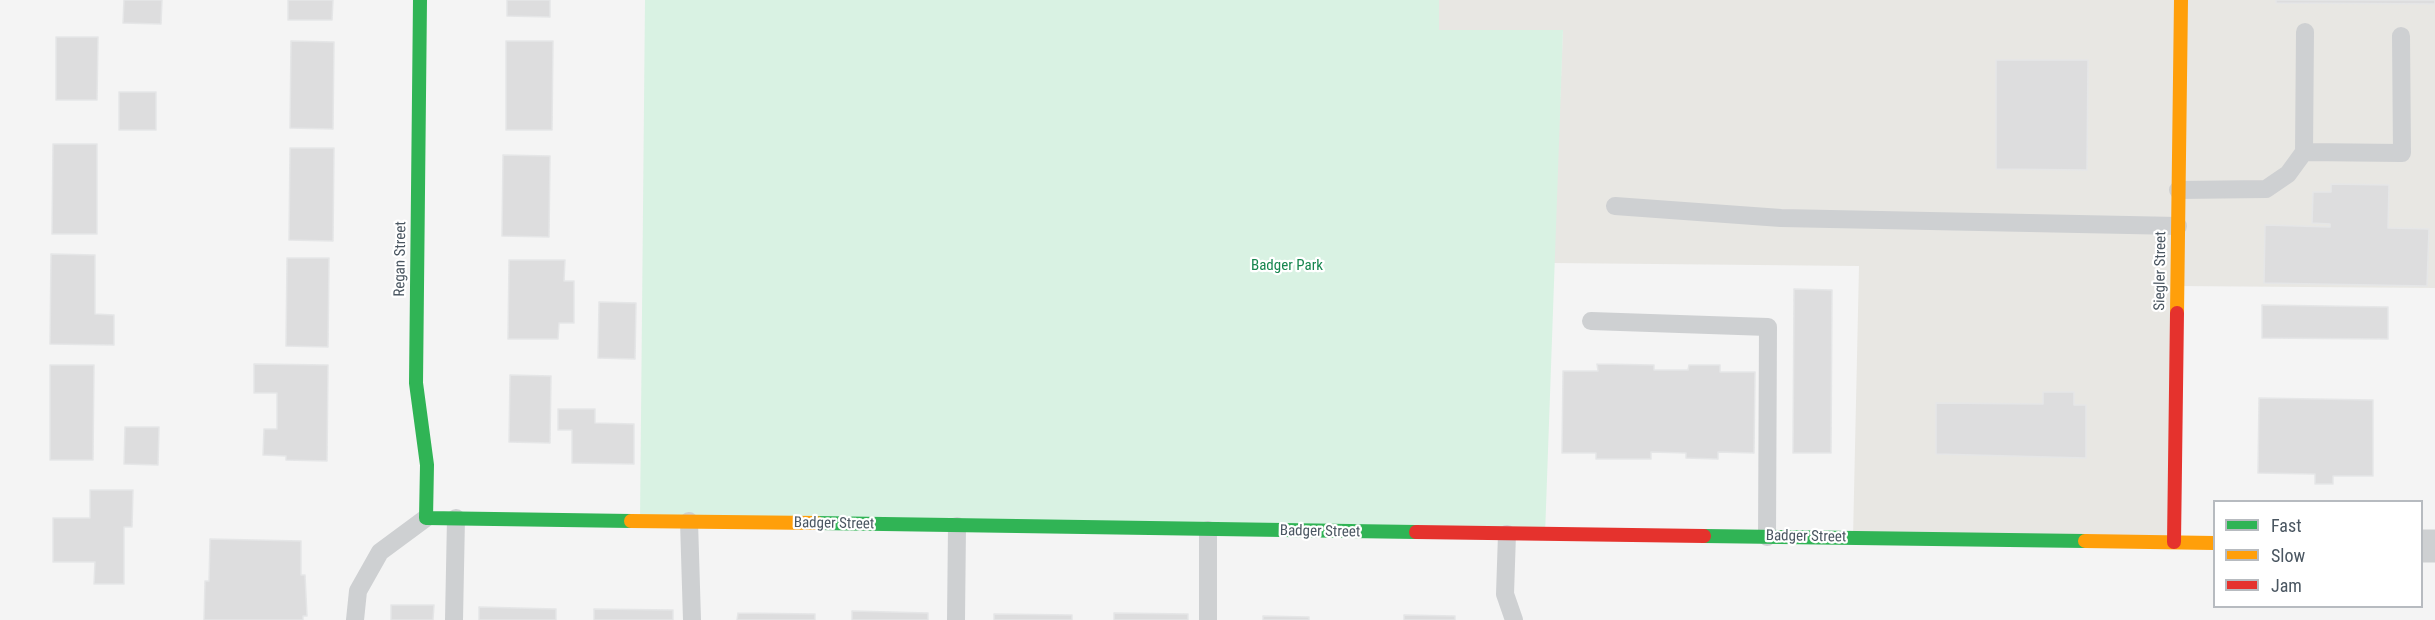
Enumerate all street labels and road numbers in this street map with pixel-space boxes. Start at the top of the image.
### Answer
street label: Regan Street [391,221,411,297]
street label: Siegler Street [2151,231,2171,311]
street label: Badger Street [794,514,874,534]
street label: Badger Street [1280,522,1360,542]
street label: Badger Street [1766,527,1846,547]

